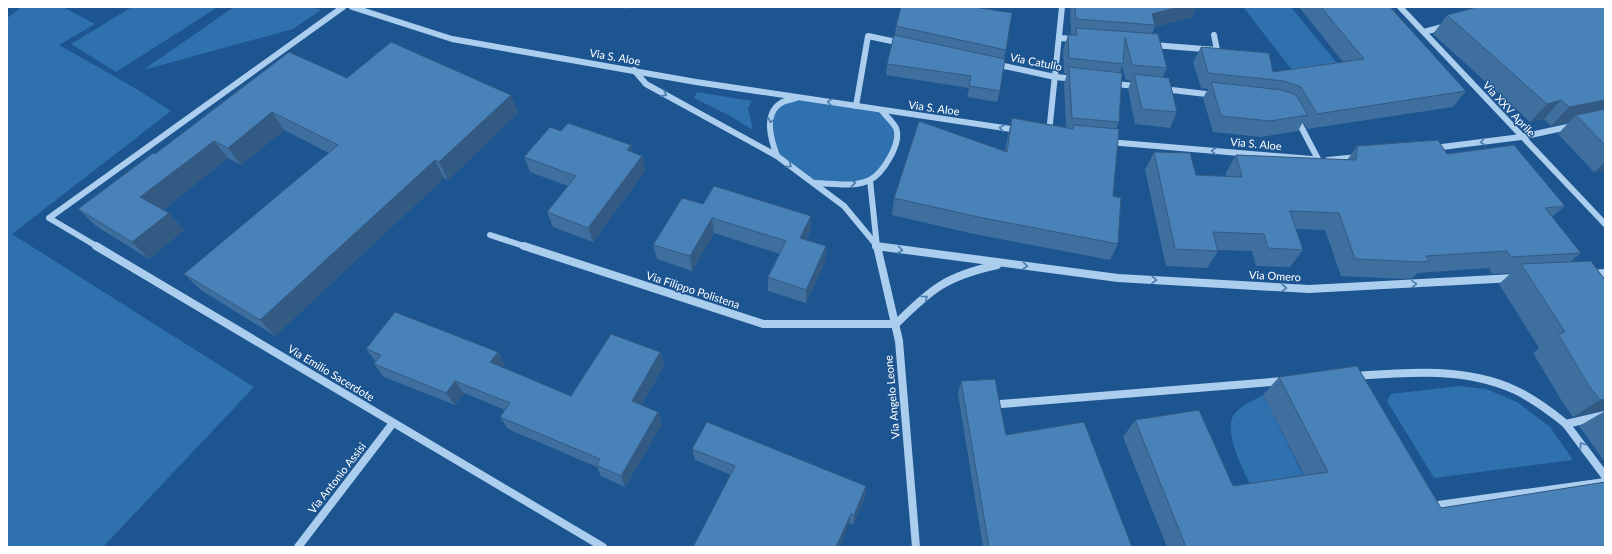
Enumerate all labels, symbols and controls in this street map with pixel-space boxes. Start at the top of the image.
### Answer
street label: Via S. Aloe [589,46,642,67]
street label: Via Catullo [1009,50,1063,73]
street label: Via XXV Aprile [1480,78,1538,139]
one-way arrow [660,89,667,97]
street label: Via S. Aloe [908,97,961,118]
one-way arrow [827,98,833,107]
one-way arrow [768,117,776,123]
one-way arrow [998,124,1005,133]
street label: Via S. Aloe [1230,135,1282,152]
one-way arrow [1480,137,1486,146]
one-way arrow [1211,146,1217,155]
one-way arrow [785,160,792,167]
one-way arrow [850,178,856,187]
one-way arrow [897,245,903,254]
one-way arrow [1022,261,1028,270]
street label: Via Filippo Polistena [645,268,742,311]
street label: Via Omero [1249,268,1301,283]
one-way arrow [1151,276,1157,284]
one-way arrow [1411,279,1417,288]
one-way arrow [1281,284,1287,292]
one-way arrow [920,295,927,302]
street label: Via Emilio Sacerdote [286,342,377,404]
street label: Via Angelo Leone [881,355,902,439]
street label: Via Antonio Assisi [305,439,368,516]
one-way arrow [1579,442,1586,449]

